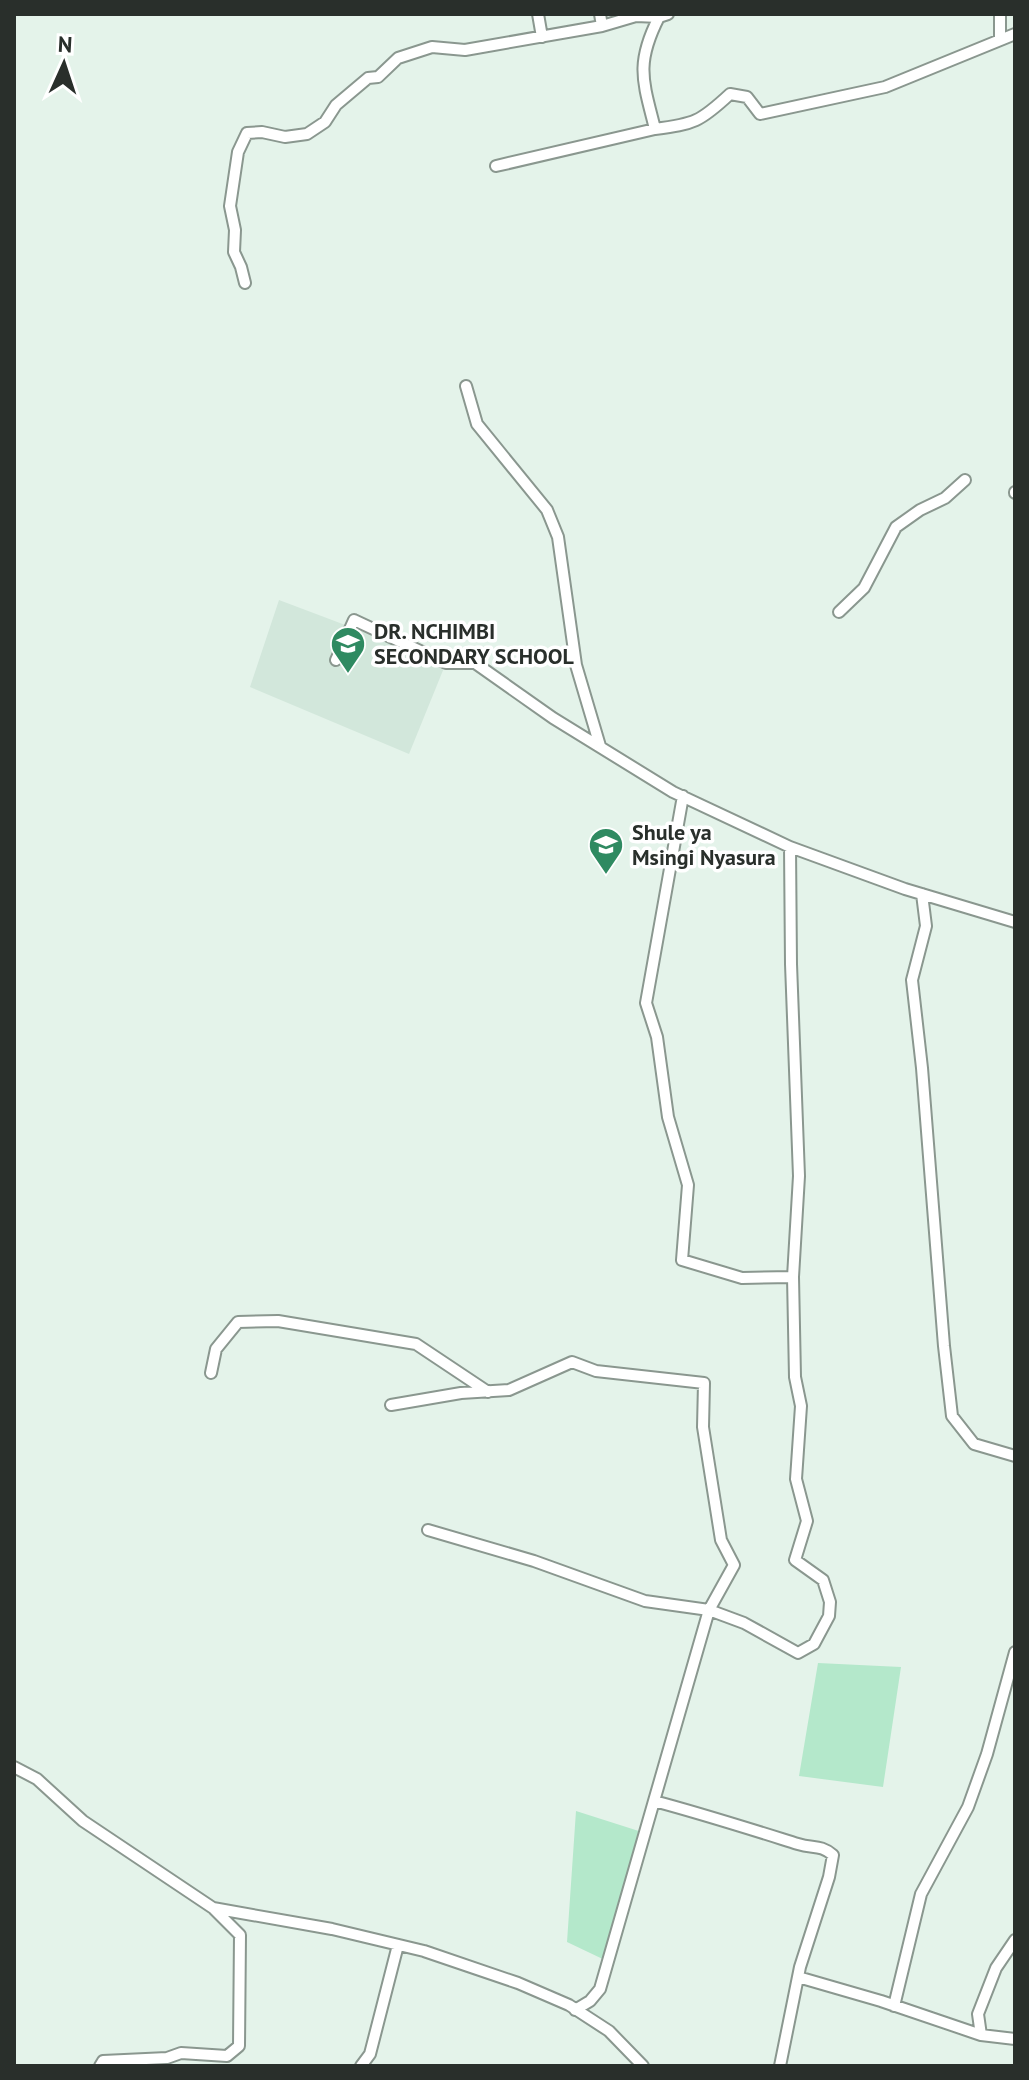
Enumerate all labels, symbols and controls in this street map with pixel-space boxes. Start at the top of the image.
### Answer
north arrow [24,24,104,104]
text: N [57,30,73,58]
place label: DR. NCHIMBI SECONDARY SCHOOL [374,617,575,670]
school or university icon: DR. NCHIMBI SECONDARY SCHOOL [329,625,367,675]
place label: Shule ya Msingi Nyasura [632,818,776,871]
school or university icon: Shule ya Msingi Nyasura [587,826,625,876]

